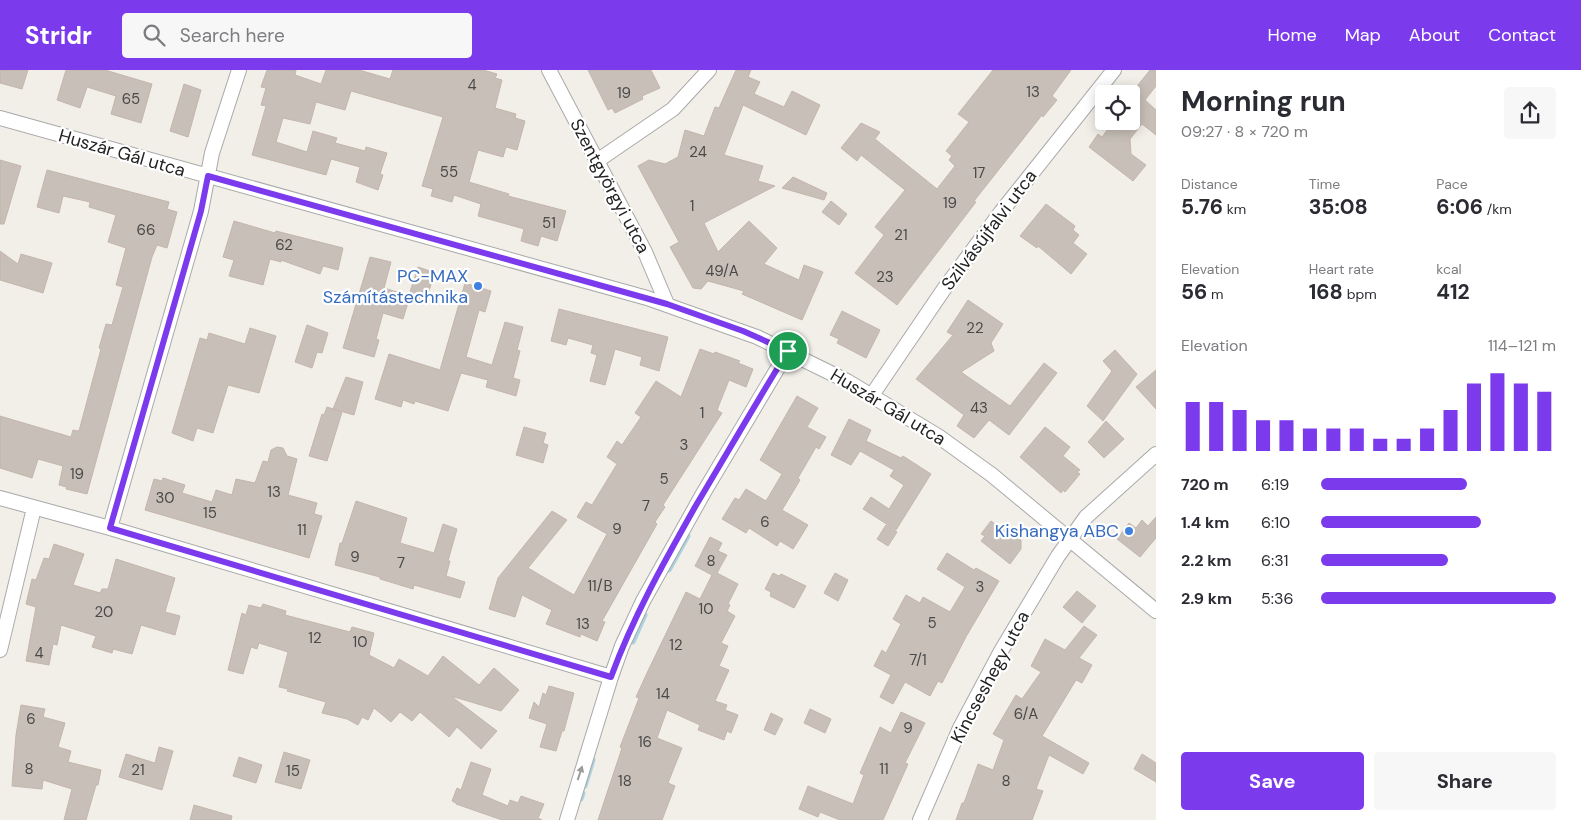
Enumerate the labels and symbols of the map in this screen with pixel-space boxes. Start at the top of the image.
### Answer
house number: 4 [467,75,477,95]
house number: 13 [1026,82,1040,102]
house number: 19 [617,83,631,103]
house number: 65 [122,89,140,109]
street label: Szentgyörgyi utca [564,115,656,257]
street label: Huszár Gál utca [56,123,188,183]
house number: 24 [689,142,707,162]
house number: 55 [440,162,458,182]
house number: 17 [973,163,985,183]
street label: Szilvásújfalvi utca [936,165,1042,295]
house number: 19 [943,193,957,213]
house number: 1 [690,196,694,216]
house number: 51 [542,213,556,233]
house number: 66 [137,220,155,240]
house number: 21 [894,225,908,245]
house number: 62 [275,235,293,255]
house number: 49/A [705,261,739,281]
place label: PC-MAX Számítástechnika [323,264,468,309]
house number: 23 [876,267,894,287]
marker: PC-MAX Számítástechnika [472,280,484,292]
house number: 22 [966,318,984,338]
pin [767,330,809,372]
street label: Huszár Gál utca [826,363,950,451]
house number: 43 [970,398,988,418]
house number: 1 [700,403,704,423]
house number: 3 [680,435,688,455]
house number: 19 [70,464,84,484]
house number: 5 [659,469,669,489]
house number: 13 [267,482,281,502]
house number: 30 [155,488,175,508]
house number: 7 [642,496,650,516]
house number: 15 [203,503,217,523]
house number: 6 [760,512,770,532]
house number: 9 [612,519,622,539]
place label: Kishangya ABC [995,519,1119,543]
house number: 11 [297,520,307,540]
marker: Kishangya ABC [1123,525,1135,537]
house number: 9 [350,547,360,567]
house number: 8 [706,551,716,571]
house number: 7 [397,553,405,573]
house number: 11/B [587,576,613,596]
house number: 3 [976,577,984,597]
house number: 10 [699,599,713,619]
house number: 20 [95,602,113,622]
street label: Kincseshegy utca [945,607,1035,747]
house number: 5 [927,613,937,633]
house number: 13 [576,614,590,634]
house number: 12 [308,628,322,648]
house number: 10 [353,632,367,652]
house number: 12 [669,635,683,655]
house number: 4 [34,643,44,663]
house number: 7/1 [909,650,927,670]
house number: 14 [656,684,670,704]
house number: 6/A [1014,704,1038,724]
house number: 6 [26,709,36,729]
house number: 9 [903,718,913,738]
house number: 16 [638,732,652,752]
house number: 8 [24,759,34,779]
house number: 11 [879,759,889,779]
house number: 21 [131,760,145,780]
house number: 15 [286,761,300,781]
one-way arrow [576,765,584,780]
house number: 18 [618,771,632,791]
house number: 8 [1001,771,1011,791]

